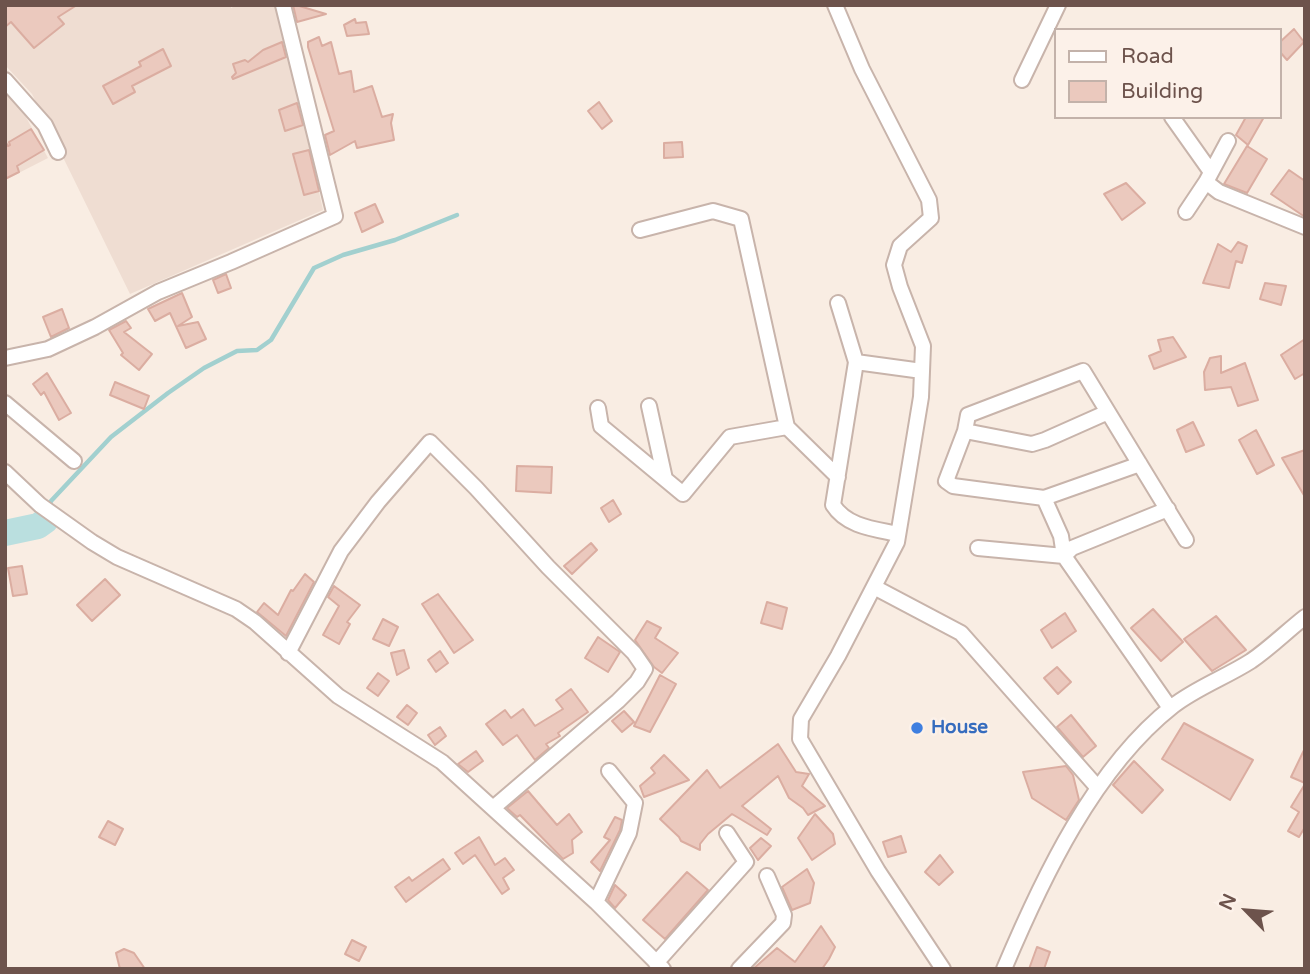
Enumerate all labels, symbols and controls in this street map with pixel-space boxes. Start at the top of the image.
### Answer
legend [1054,28,1282,119]
text: Road [1121,44,1174,69]
text: Building [1121,79,1203,104]
place label: House [931,717,988,739]
marker: House [909,720,925,736]
north arrow [1212,876,1282,946]
text: N [1215,891,1241,914]

